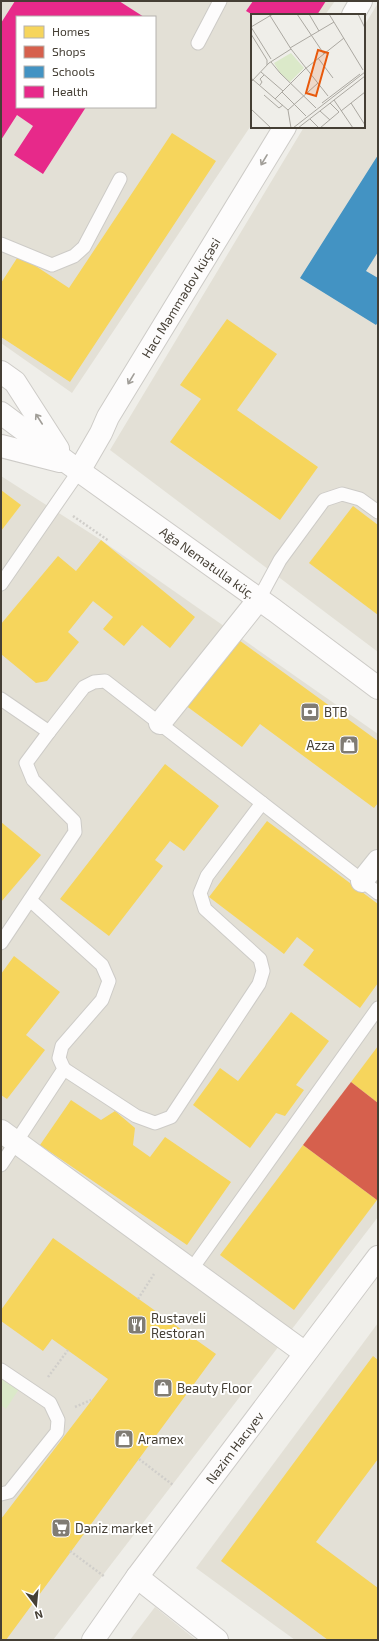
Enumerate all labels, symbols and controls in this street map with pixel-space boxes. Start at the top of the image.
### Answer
inset map [251,14,365,128]
legend [16,16,156,108]
text: Homes [52,24,90,38]
text: Shops [52,44,86,58]
text: Schools [52,64,95,78]
text: Health [52,84,88,98]
one-way arrow [260,154,268,166]
street label: Hacı Məmmədov küçəsi [138,235,224,361]
one-way arrow [127,373,135,384]
one-way arrow [34,413,42,425]
street label: Ağa Nemətulla küç. [157,523,258,602]
bank icon: BTB [299,701,321,723]
place label: BTB [324,704,348,720]
shop icon: Azza [338,734,360,756]
place label: Azza [307,737,335,753]
place label: Rustaveli Restoran [151,1310,206,1341]
restaurant icon: Rustaveli Restoran [126,1314,148,1336]
shop icon: Beauty Floor [152,1377,174,1399]
place label: Beauty Floor [177,1380,252,1396]
street label: Nazim Hacıyev [202,1408,267,1487]
shop icon: Aramex [113,1428,135,1450]
place label: Aramex [138,1431,184,1447]
supermarket icon: Dəniz market [50,1517,72,1539]
place label: Dəniz market [75,1520,153,1536]
north arrow [16,1585,56,1625]
text: N [33,1608,45,1622]

